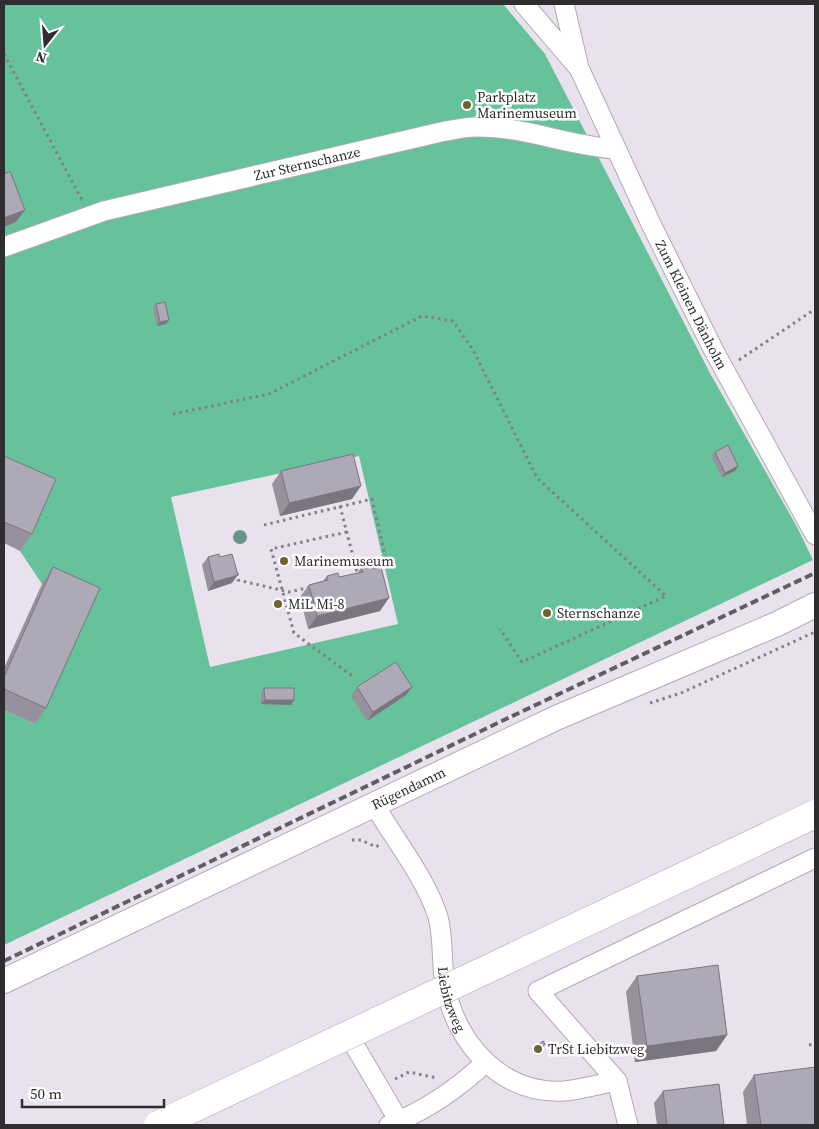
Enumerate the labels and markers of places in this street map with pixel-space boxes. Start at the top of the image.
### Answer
place label: Parkplatz Marinemuseum [477,87,577,123]
marker: Parkplatz Marinemuseum [461,99,473,111]
place label: Marinemuseum [294,551,394,571]
marker: Marinemuseum [278,555,290,567]
place label: MiL Mi-8 [288,594,345,614]
marker: MiL Mi-8 [272,598,284,610]
place label: Sternschanze [557,603,640,623]
marker: Sternschanze [541,607,553,619]
place label: TrSt Liebitzweg [548,1039,644,1059]
marker: TrSt Liebitzweg [532,1043,544,1055]

